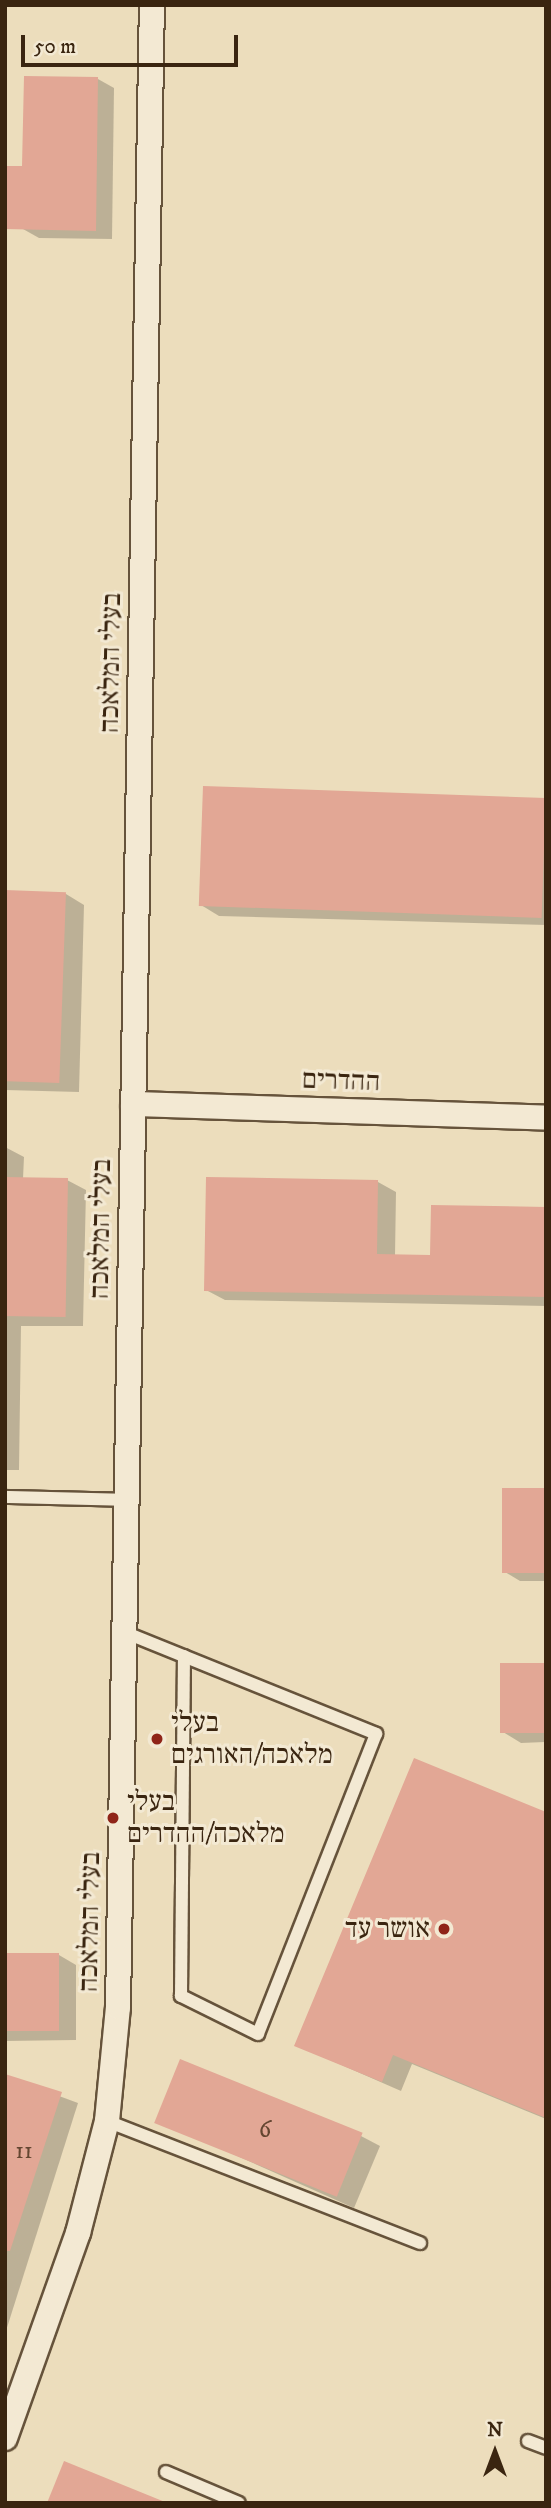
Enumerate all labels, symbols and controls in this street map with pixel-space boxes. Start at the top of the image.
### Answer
scale bar [24,21,242,65]
text: 50 m [34,34,76,60]
street label: בעלי המלאכה [93,592,129,734]
street label: ההדרים [301,1063,381,1099]
street label: בעלי המלאכה [83,1158,119,1300]
place label: בעלי מלאכה/האורגים [171,1706,333,1772]
marker: בעלי מלאכה/האורגים [149,1731,165,1747]
place label: בעלי מלאכה/ההדרים [127,1785,285,1851]
marker: בעלי מלאכה/ההדרים [105,1810,121,1826]
street label: בעלי המלאכה [72,1851,108,1993]
place label: אושר עד [345,1912,430,1946]
marker: אושר עד [436,1921,452,1937]
house number: 6 [259,2117,271,2145]
house number: 11 [15,2138,33,2166]
north arrow [460,2417,530,2487]
text: N [487,2419,503,2442]

